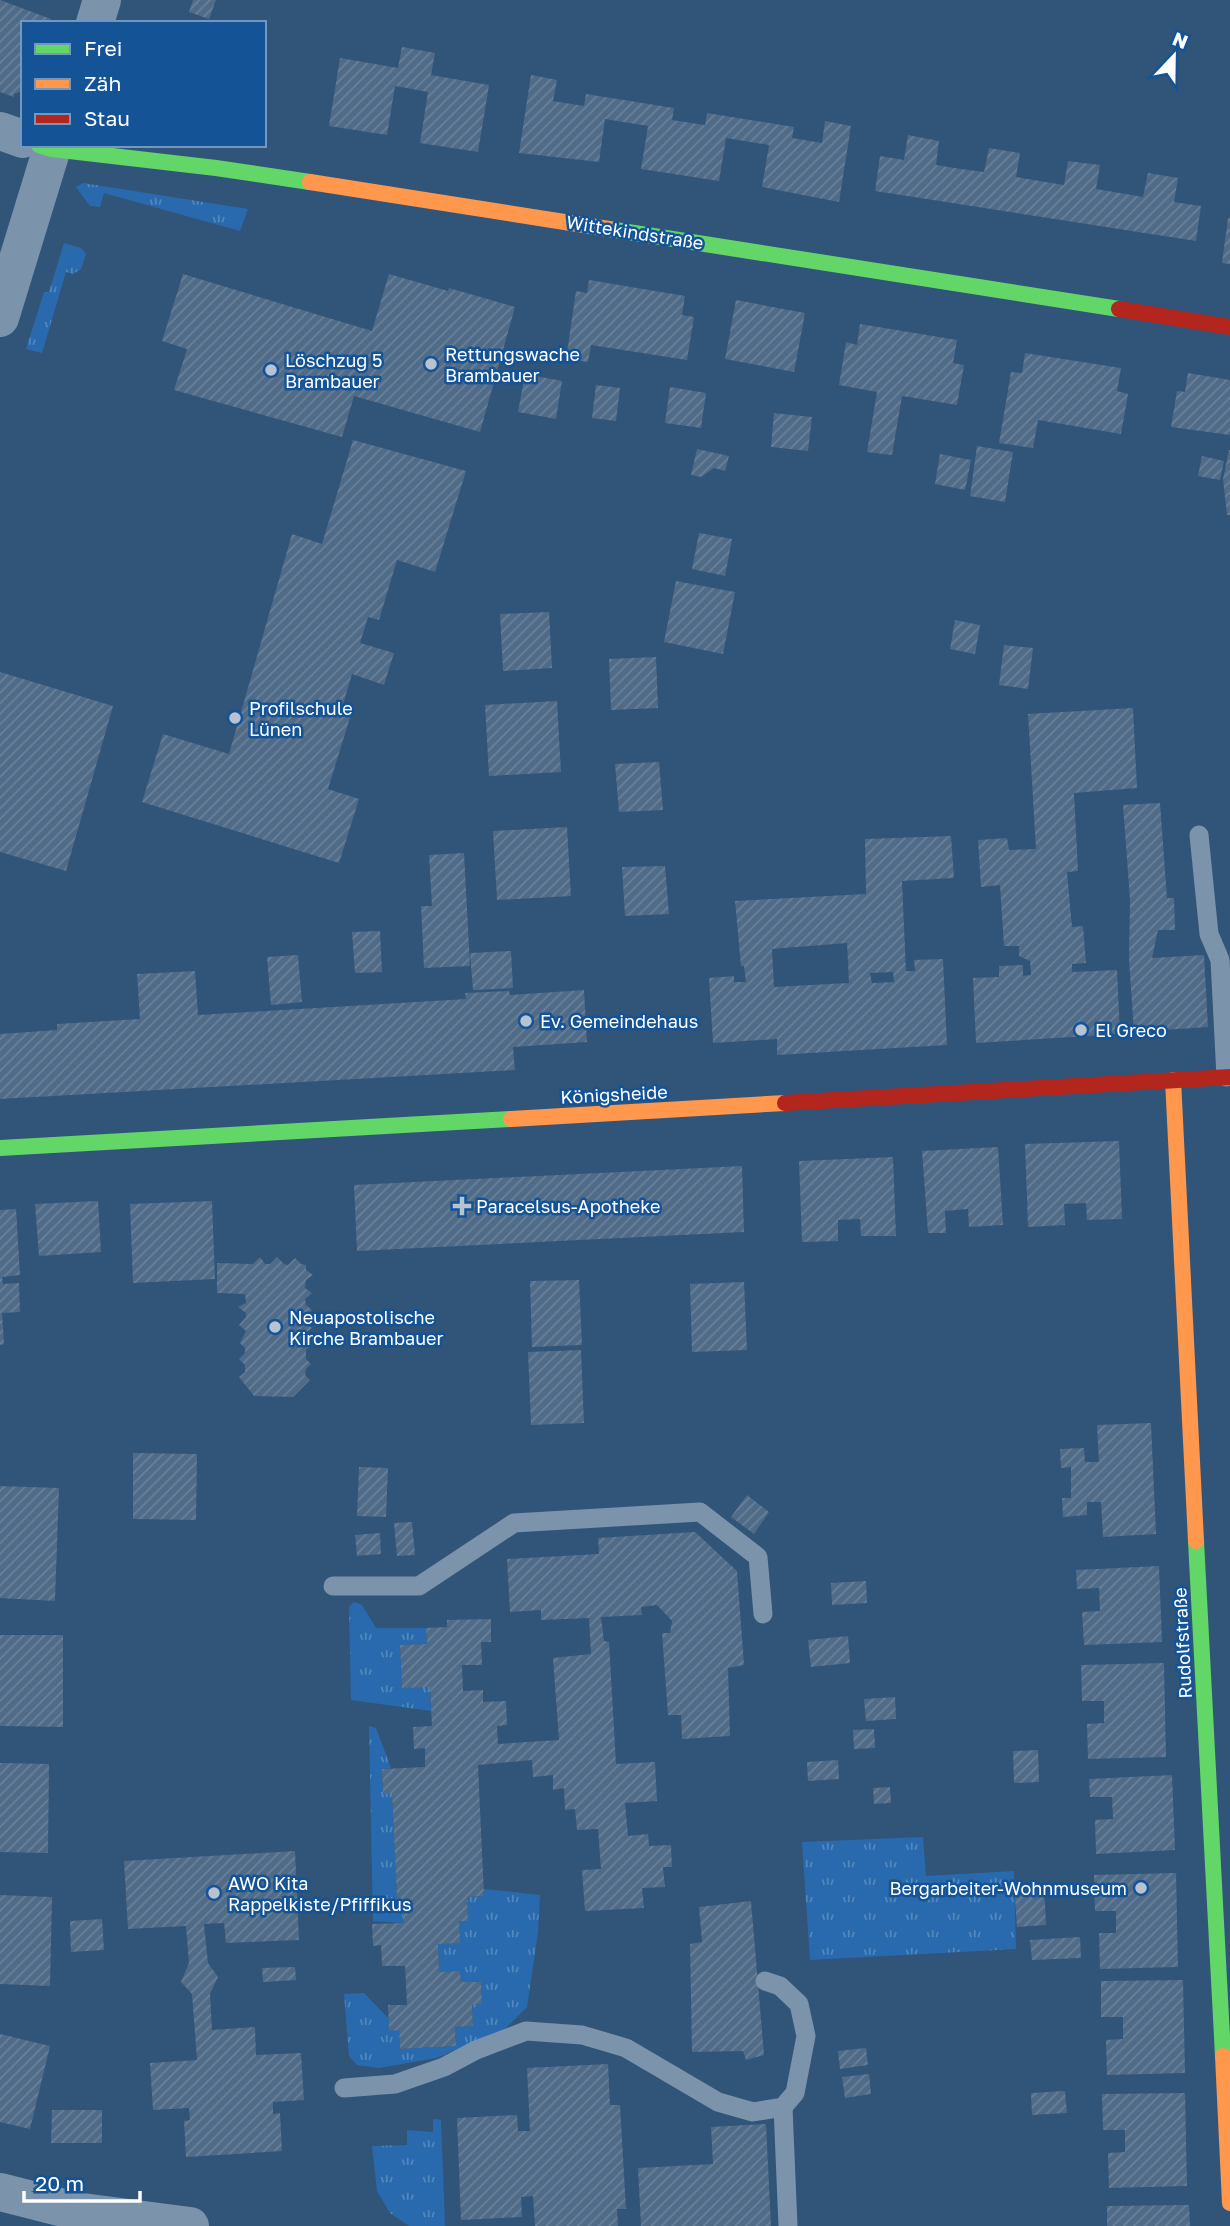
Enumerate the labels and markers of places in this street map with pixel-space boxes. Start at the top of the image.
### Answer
place label: Rettungswache Brambauer [445,343,580,386]
place label: Löschzug 5 Brambauer [285,349,382,392]
marker: Rettungswache Brambauer [423,356,439,372]
marker: Löschzug 5 Brambauer [263,362,279,378]
place label: Profilschule Lünen [249,697,353,740]
marker: Profilschule Lünen [227,710,243,726]
place label: Ev. Gemeindehaus [540,1010,698,1032]
marker: Ev. Gemeindehaus [518,1013,534,1029]
place label: El Greco [1095,1019,1167,1041]
marker: El Greco [1073,1022,1089,1038]
place label: Paracelsus-Apotheke [476,1195,661,1217]
marker: Paracelsus-Apotheke [454,1198,470,1214]
place label: Neuapostolische Kirche Brambauer [289,1306,444,1349]
marker: Neuapostolische Kirche Brambauer [267,1319,283,1335]
place label: AWO Kita Rappelkiste/Pfiffikus [228,1872,412,1915]
place label: Bergarbeiter-Wohnmuseum [890,1877,1127,1899]
marker: Bergarbeiter-Wohnmuseum [1133,1880,1149,1896]
marker: AWO Kita Rappelkiste/Pfiffikus [206,1885,222,1901]

